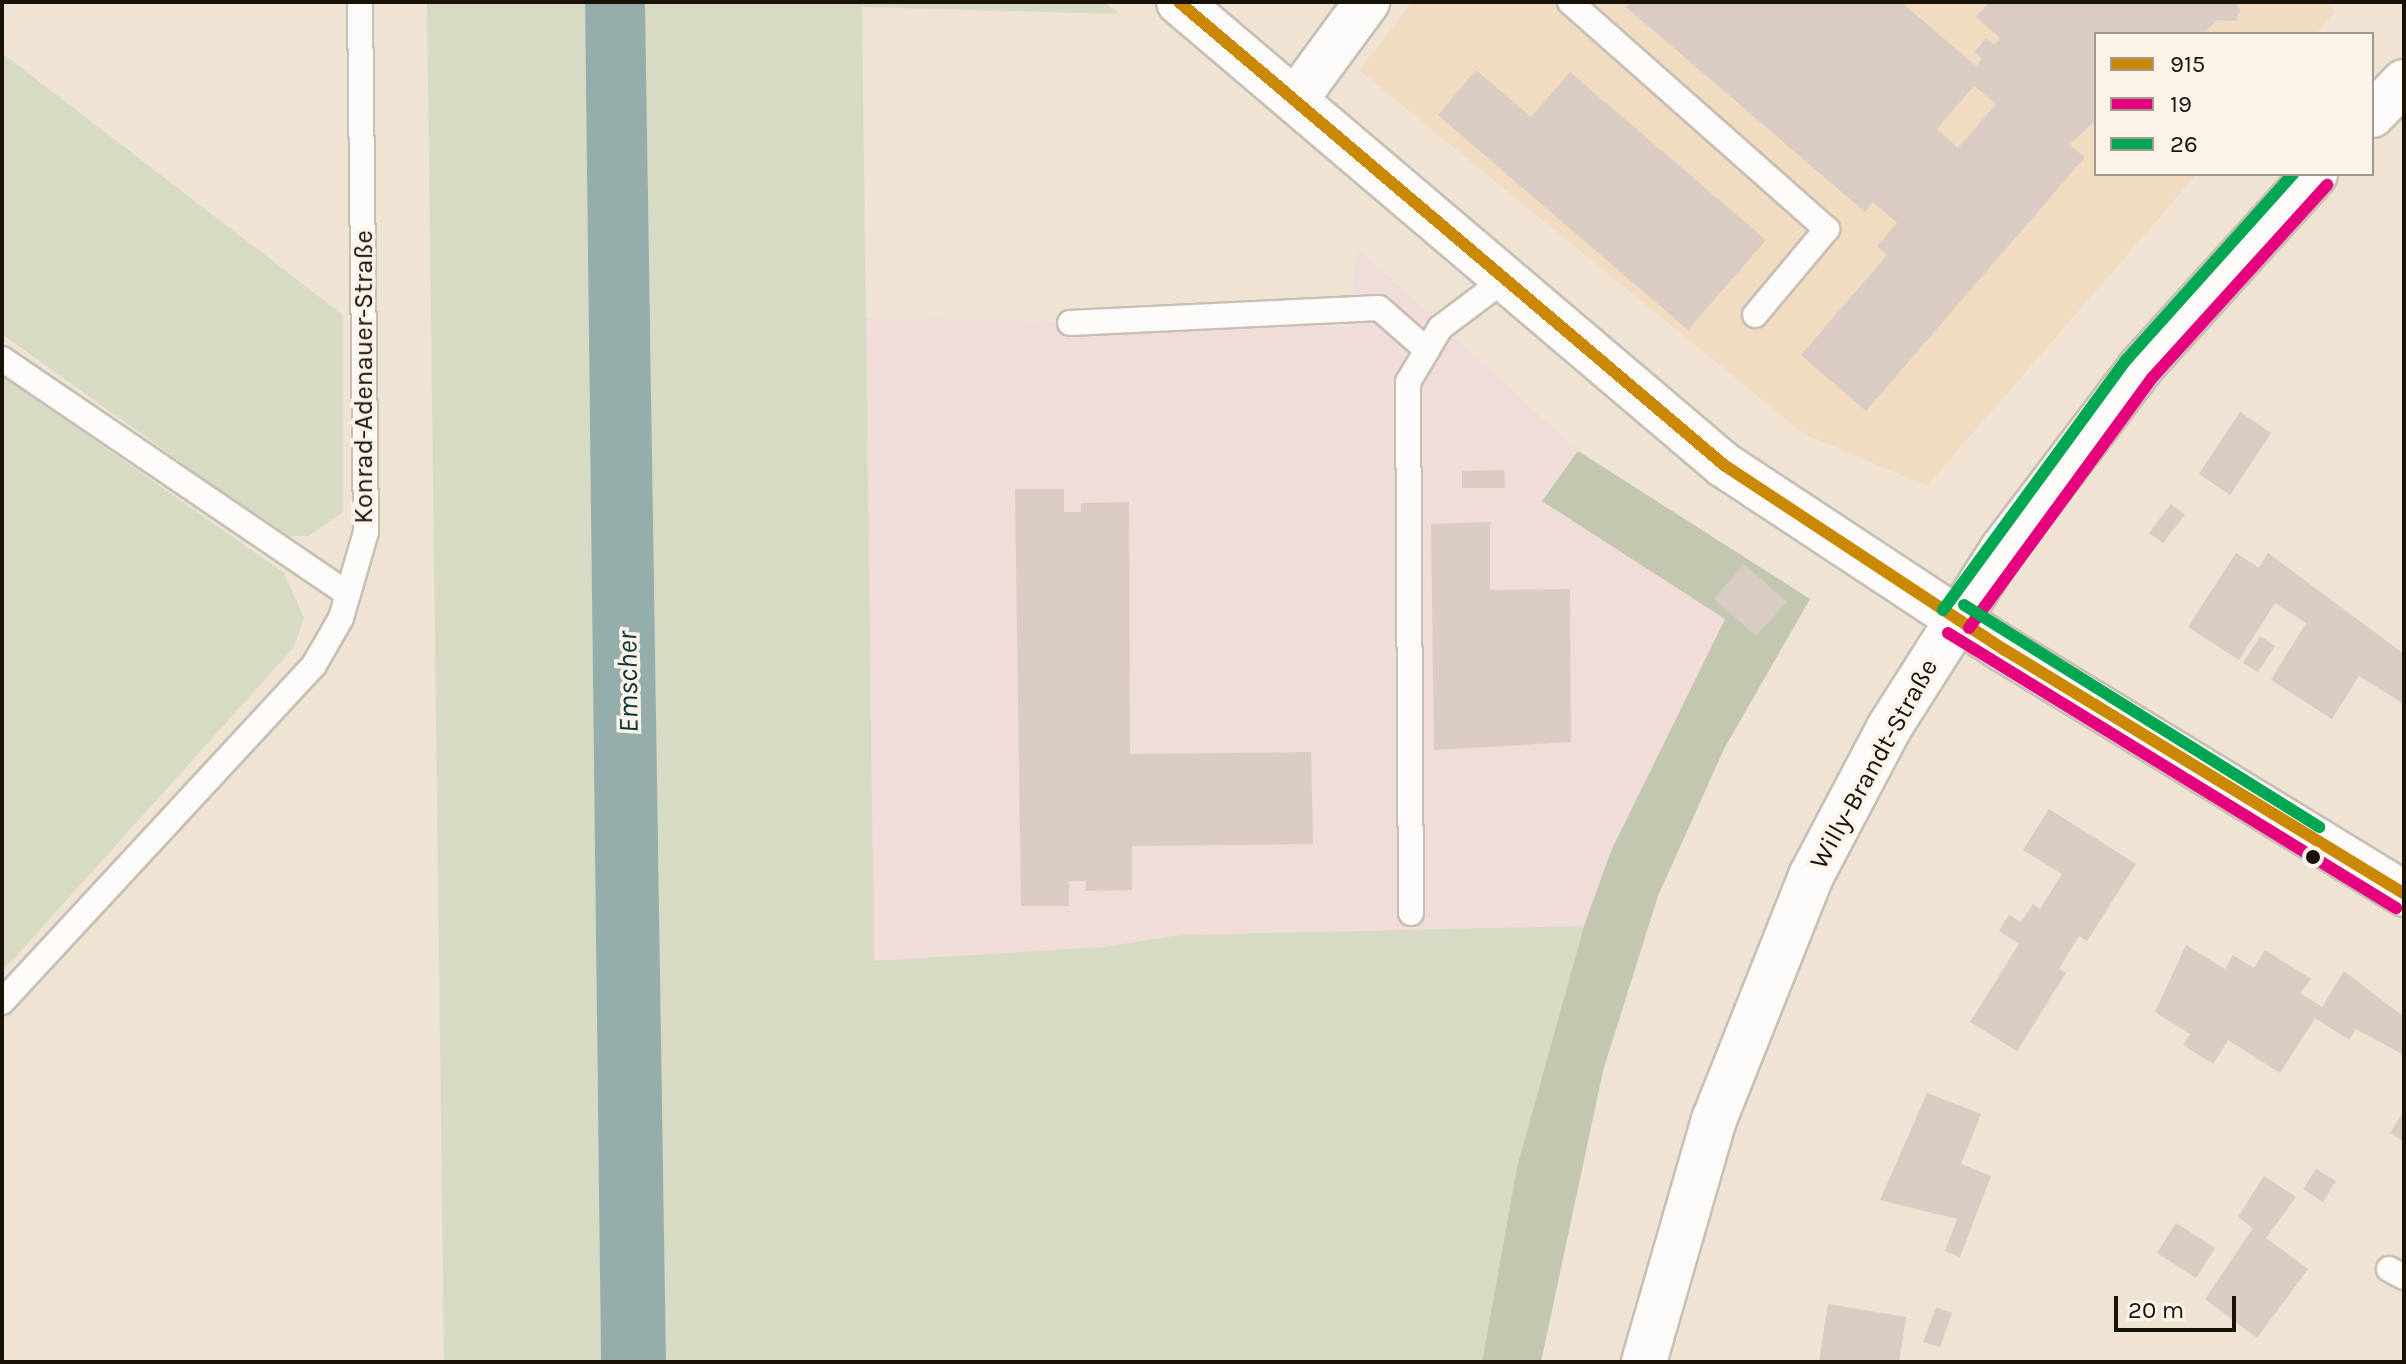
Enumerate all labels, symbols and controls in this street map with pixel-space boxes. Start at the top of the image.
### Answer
legend [2094,32,2374,176]
text: 915 [2170,50,2205,78]
text: 19 [2170,90,2192,118]
text: 26 [2170,130,2198,158]
street label: Konrad-Adenauer-Straße [348,230,380,524]
water label: Emscher [610,631,646,733]
street label: Willy-Brandt-Straße [1803,654,1945,874]
unlabelled marker [2305,849,2321,865]
scale bar [2118,1280,2240,1330]
text: 20 m [2128,1296,2184,1324]

